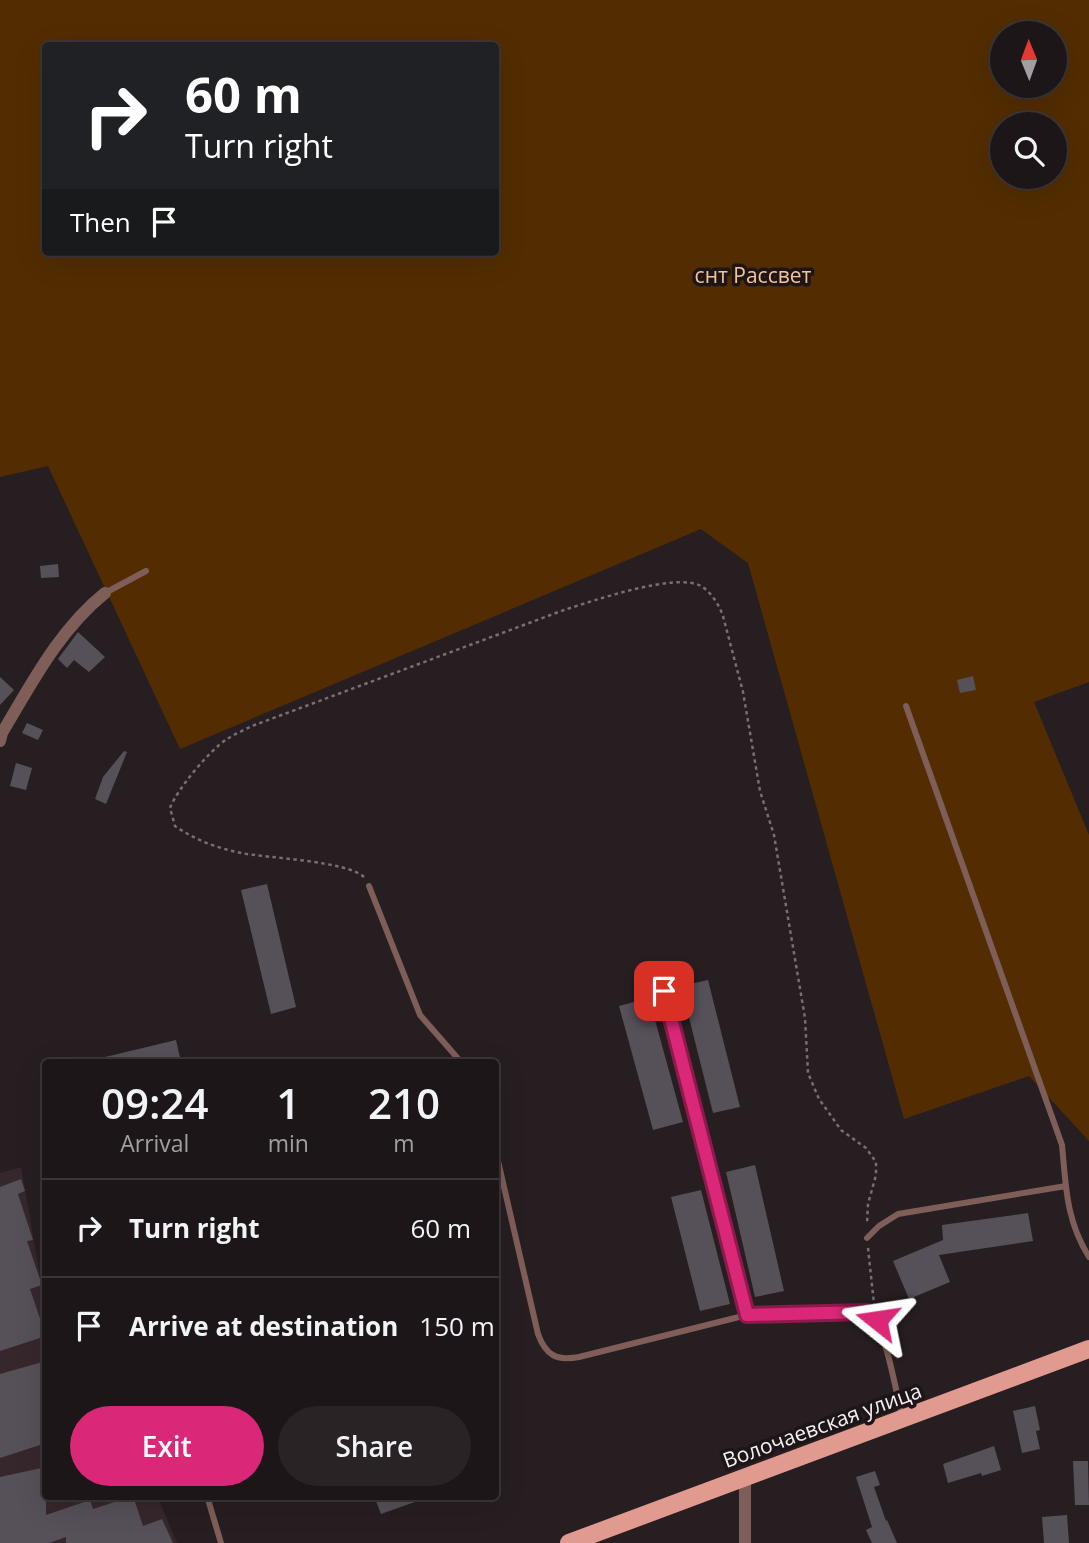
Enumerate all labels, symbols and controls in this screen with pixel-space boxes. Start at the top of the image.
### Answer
north arrow [990,21,1068,98]
map controls [990,21,1067,189]
text: 60 m [185,61,302,127]
icon: right [70,70,161,161]
button: search [990,112,1067,189]
text: Turn right [185,124,333,167]
icon: arrive [145,203,183,241]
text: Then [70,204,131,240]
park label: снт Рассвет [695,261,812,289]
pin [634,961,694,1021]
icon: arrive [645,972,683,1010]
text: 09:24 [101,1074,209,1131]
text: 1 [276,1074,300,1131]
text: 210 [368,1074,440,1131]
text: Arrival [120,1127,189,1159]
text: min [268,1127,309,1159]
text: m [393,1127,415,1159]
icon: right [70,1209,108,1247]
text: Turn right [129,1210,260,1246]
text: 60 m [410,1210,471,1246]
position arrow [840,1283,914,1357]
icon: arrive [70,1307,108,1345]
text: Arrive at destination [129,1308,398,1344]
text: 150 m [419,1308,495,1344]
street label: Волочаевская улица [719,1376,925,1474]
button: Exit [70,1406,264,1486]
button: Share [278,1406,471,1486]

